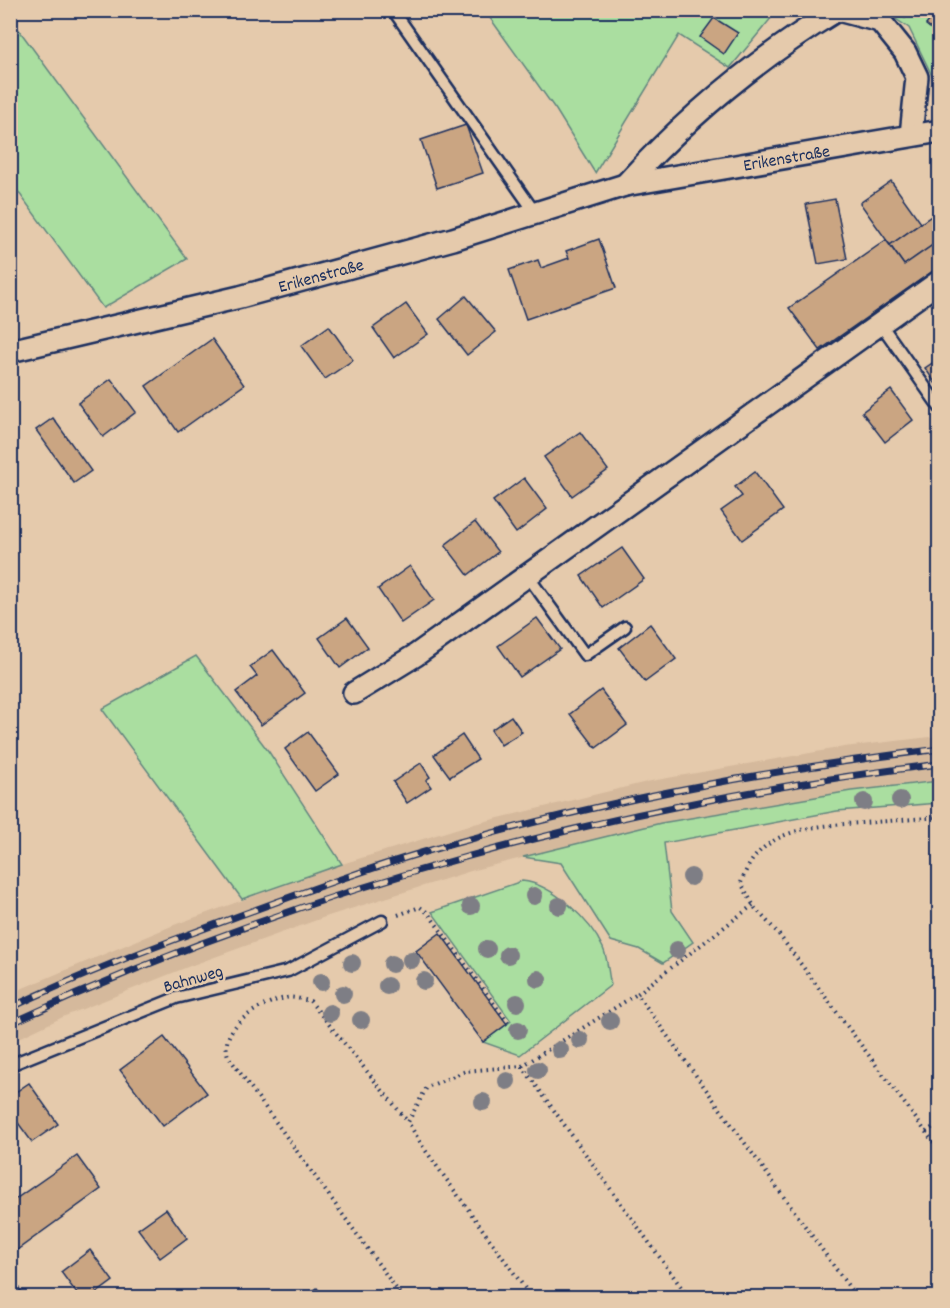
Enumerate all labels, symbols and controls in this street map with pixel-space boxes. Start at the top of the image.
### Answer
street label: Erikenstraße [741,140,832,180]
street label: Erikenstraße [276,254,367,301]
street label: Bahnweg [161,960,227,1001]

